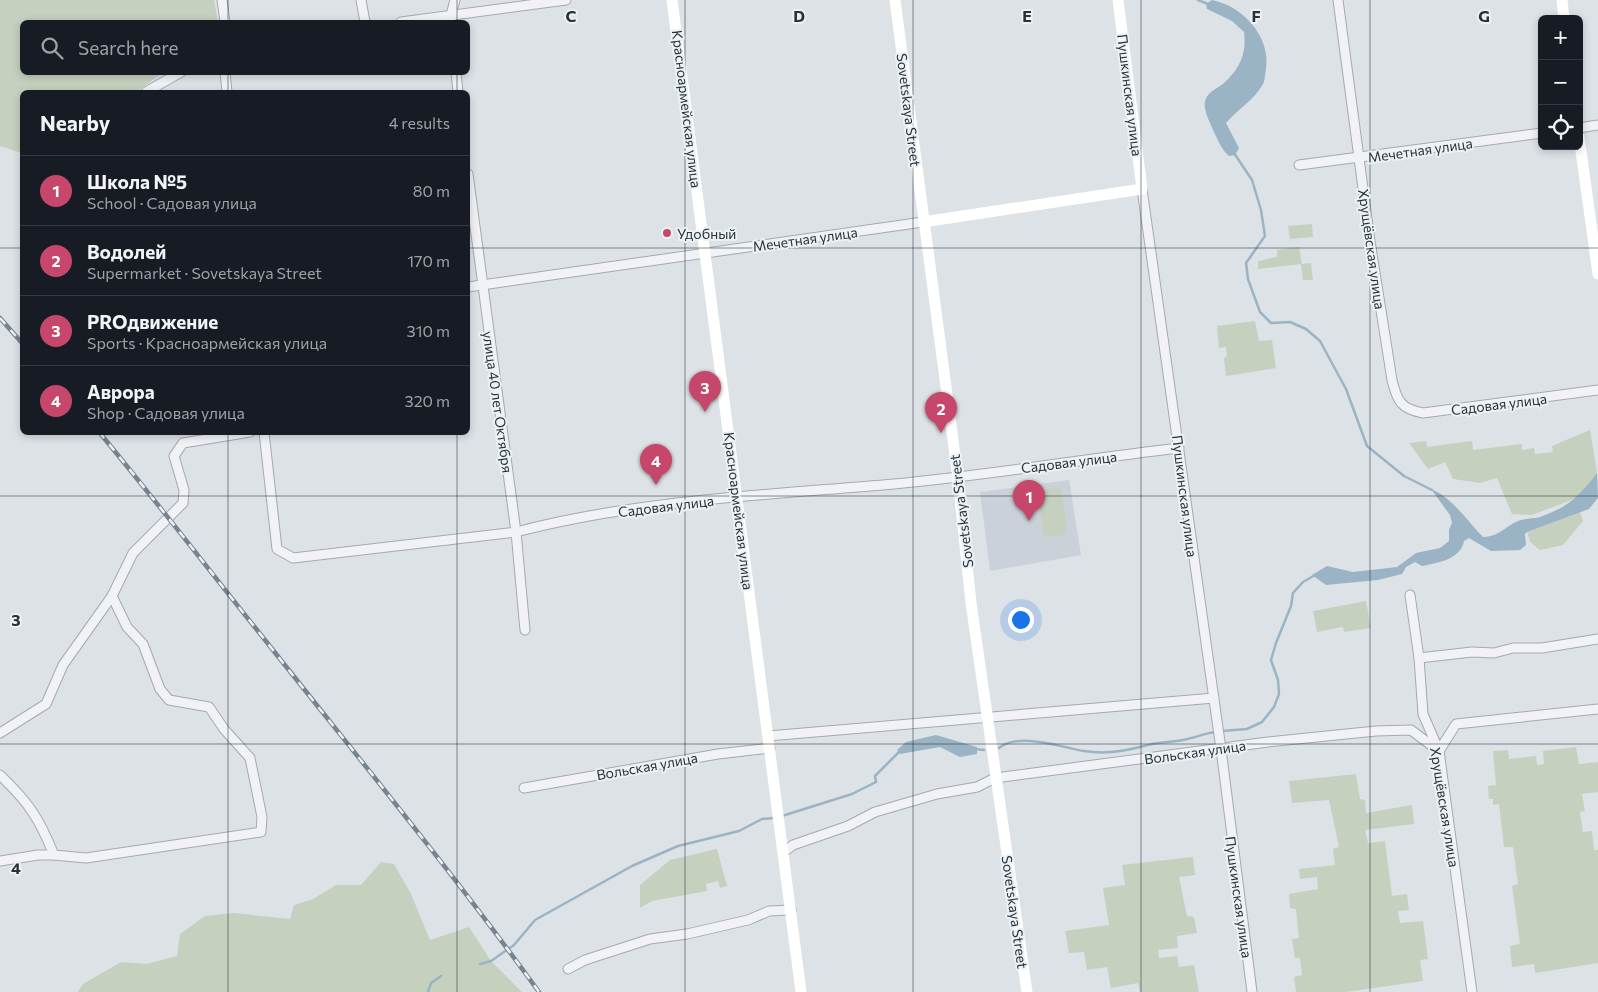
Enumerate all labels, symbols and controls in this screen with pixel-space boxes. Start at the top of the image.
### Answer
text: C [566,6,577,25]
text: D [793,6,805,25]
text: E [1022,6,1032,25]
text: F [1251,6,1261,25]
text: G [1478,6,1490,25]
map controls [1538,15,1583,150]
button: + [1538,15,1583,60]
search box [20,20,470,75]
street label: Красноармейская улица [669,29,705,189]
street label: Пушкинская улица [1114,33,1146,157]
icon: search [38,34,66,62]
text: Search here [78,36,178,59]
street label: Sovetskaya Street [894,52,924,168]
button: − [1538,60,1583,105]
button: locate [1538,105,1583,150]
text: Nearby [40,110,110,135]
text: 4 results [389,113,450,132]
street label: Мечетная улица [1366,134,1474,166]
text: Школа №5 [87,170,187,193]
text: 1 [52,181,60,200]
text: 80 m [413,181,450,200]
street label: Хрущёвская улица [1355,188,1389,310]
text: School · Садовая улица [87,193,257,212]
street label: Мечетная улица [751,223,859,255]
place label: Удобный [677,225,736,242]
marker: Удобный [661,227,673,239]
text: Водолей [87,240,166,263]
text: 2 [51,251,61,270]
text: 170 m [407,251,450,270]
text: Supermarket · Sovetskaya Street [87,263,322,282]
text: PROдвижение [87,310,218,333]
text: 3 [51,321,61,340]
text: 310 m [407,321,450,340]
street label: улица 40 лет Октября [480,330,516,474]
text: Sports · Красноармейская улица [87,333,327,352]
pin: 3 [689,371,721,412]
text: Аврора [87,380,155,403]
street label: Садовая улица [1450,390,1548,418]
text: 4 [51,391,61,410]
text: 320 m [405,391,450,410]
pin: 2 [925,392,957,433]
text: Shop · Садовая улица [87,403,245,422]
street label: Красноармейская улица [721,431,757,591]
street label: Пушкинская улица [1169,434,1201,558]
pin: 4 [640,444,672,485]
street label: Садовая улица [1020,448,1118,476]
street label: Sovetskaya Street [946,453,976,569]
pin: 1 [1013,480,1045,521]
street label: Садовая улица [617,492,715,520]
your location [1008,607,1034,633]
text: 3 [11,610,21,629]
street label: Вольская улица [1143,736,1247,768]
street label: Хрущёвская улица [1427,746,1463,868]
street label: Вольская улица [595,749,699,783]
street label: Пушкинская улица [1222,835,1256,959]
street label: Sovetskaya Street [999,854,1031,970]
text: 4 [11,858,21,877]

